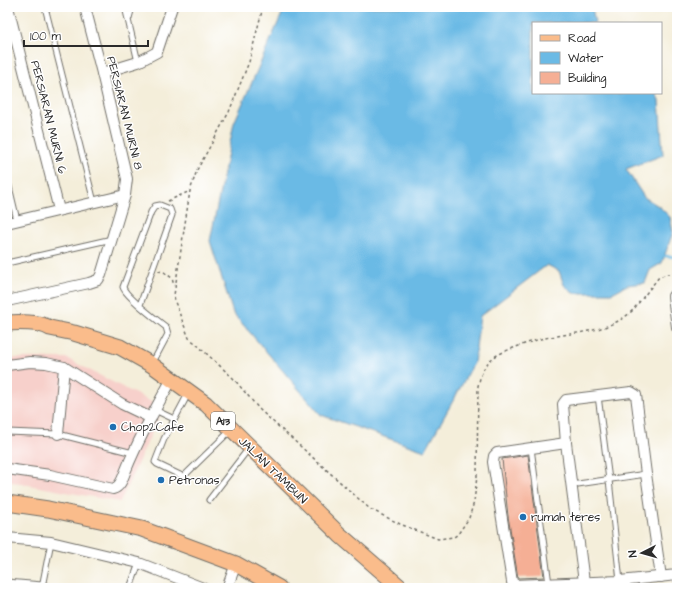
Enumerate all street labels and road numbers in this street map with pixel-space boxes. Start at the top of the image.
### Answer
street label: PERSIARAN MURNI 8 [102,55,147,172]
street label: PERSIARAN MURNI 6 [26,59,71,176]
road number: A13 [211,412,235,430]
street label: JALAN TAMBUN [234,433,311,508]

